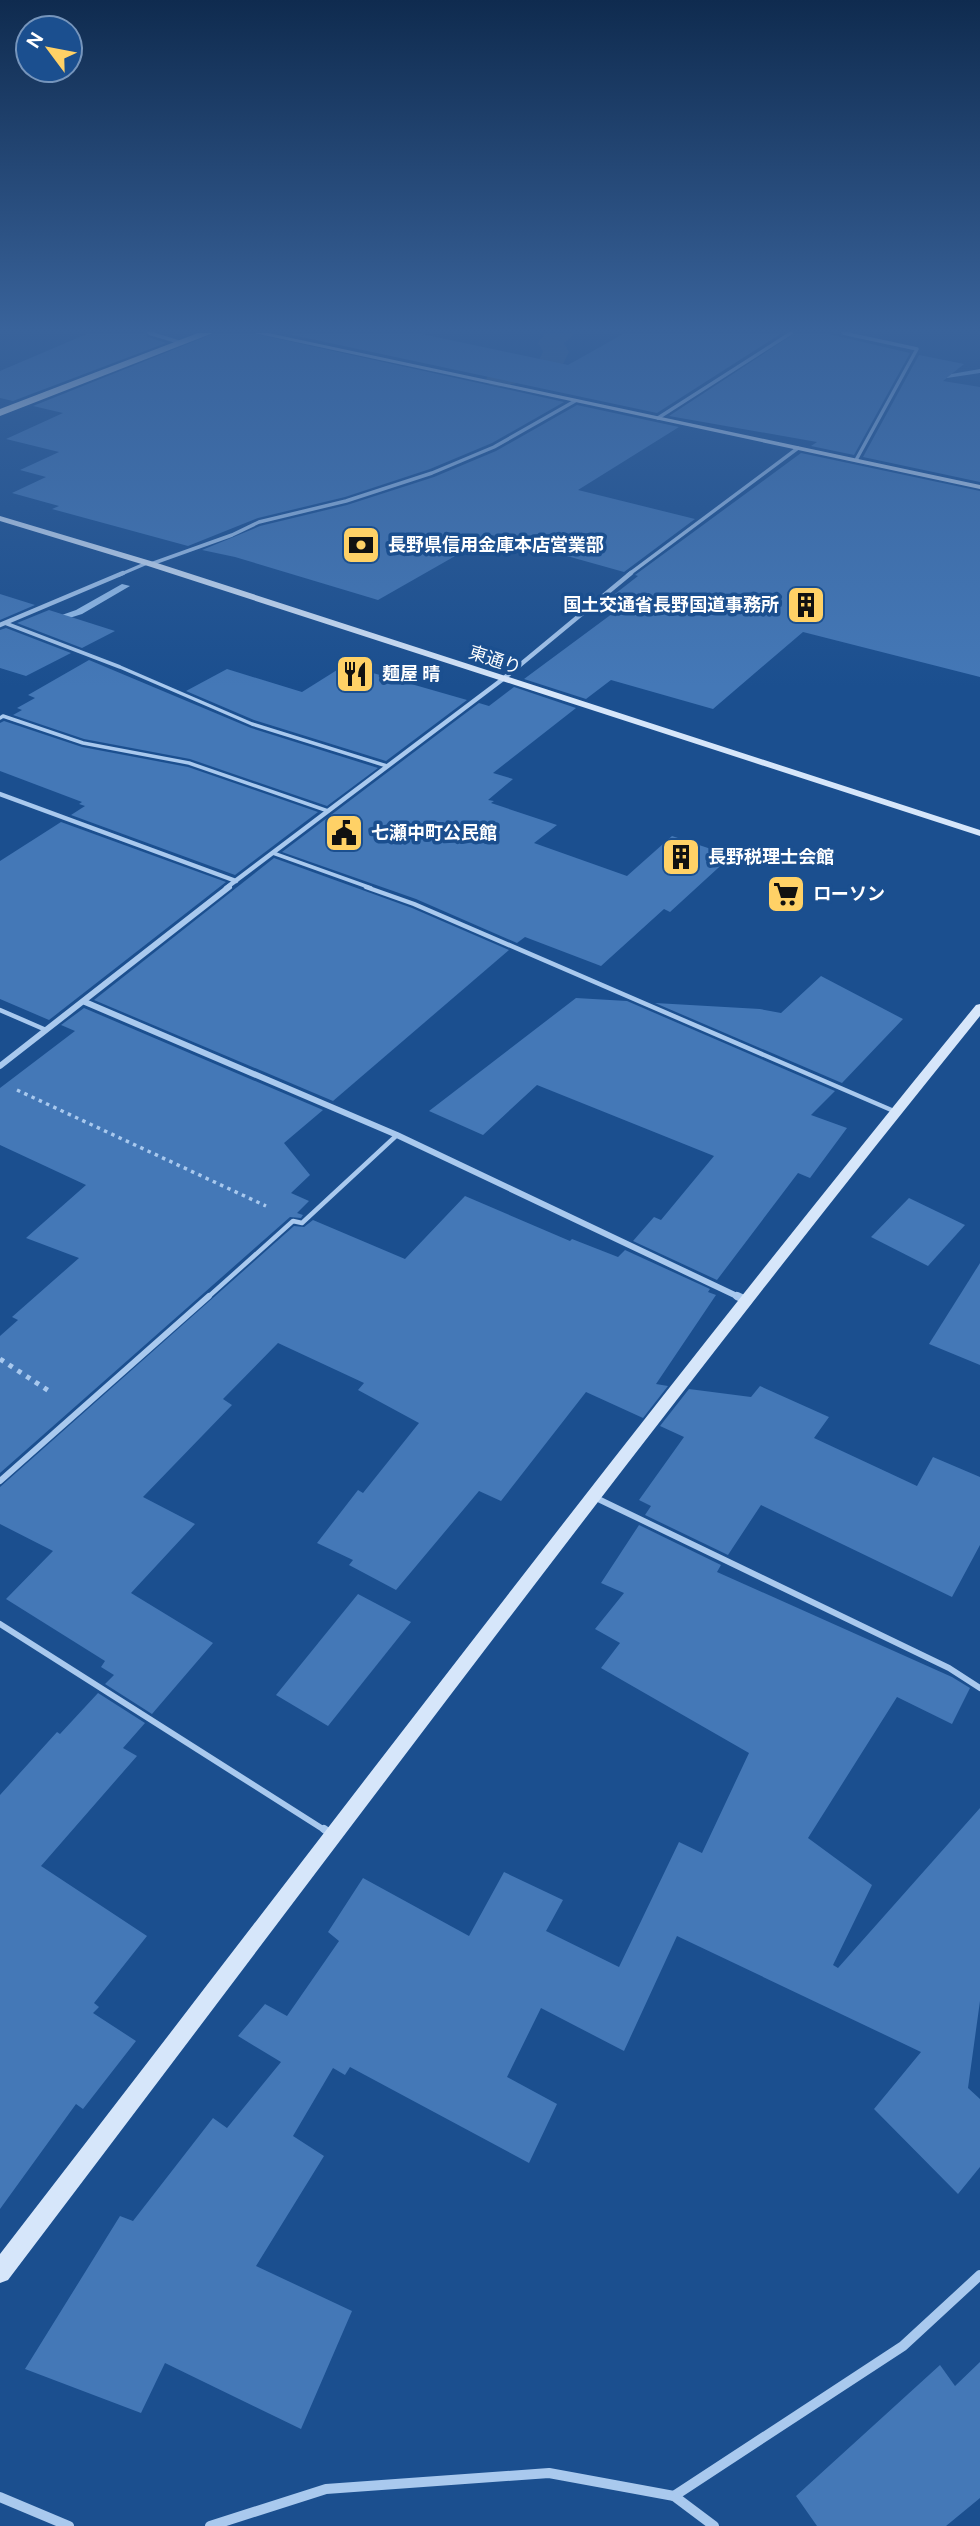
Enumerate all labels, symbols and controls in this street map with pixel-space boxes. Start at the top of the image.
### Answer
north arrow [14,14,84,84]
text: N [21,28,49,53]
bank icon: 長野県信用金庫本店営業部 [340,524,382,566]
place label: 長野県信用金庫本店営業部 [388,533,604,557]
building icon: 国土交通省長野国道事務所 [785,584,827,626]
place label: 国土交通省長野国道事務所 [563,593,779,617]
street label: 東通り [466,640,524,680]
restaurant icon: 麺屋 晴 [334,653,376,695]
place label: 麺屋 晴 [382,662,440,686]
public building icon: 七瀬中町公民館 [323,812,365,854]
place label: 七瀬中町公民館 [371,821,497,845]
building icon: 長野税理士会館 [660,836,702,878]
place label: 長野税理士会館 [708,845,834,869]
supermarket icon: ローソン [765,873,807,915]
place label: ローソン [813,882,885,906]

